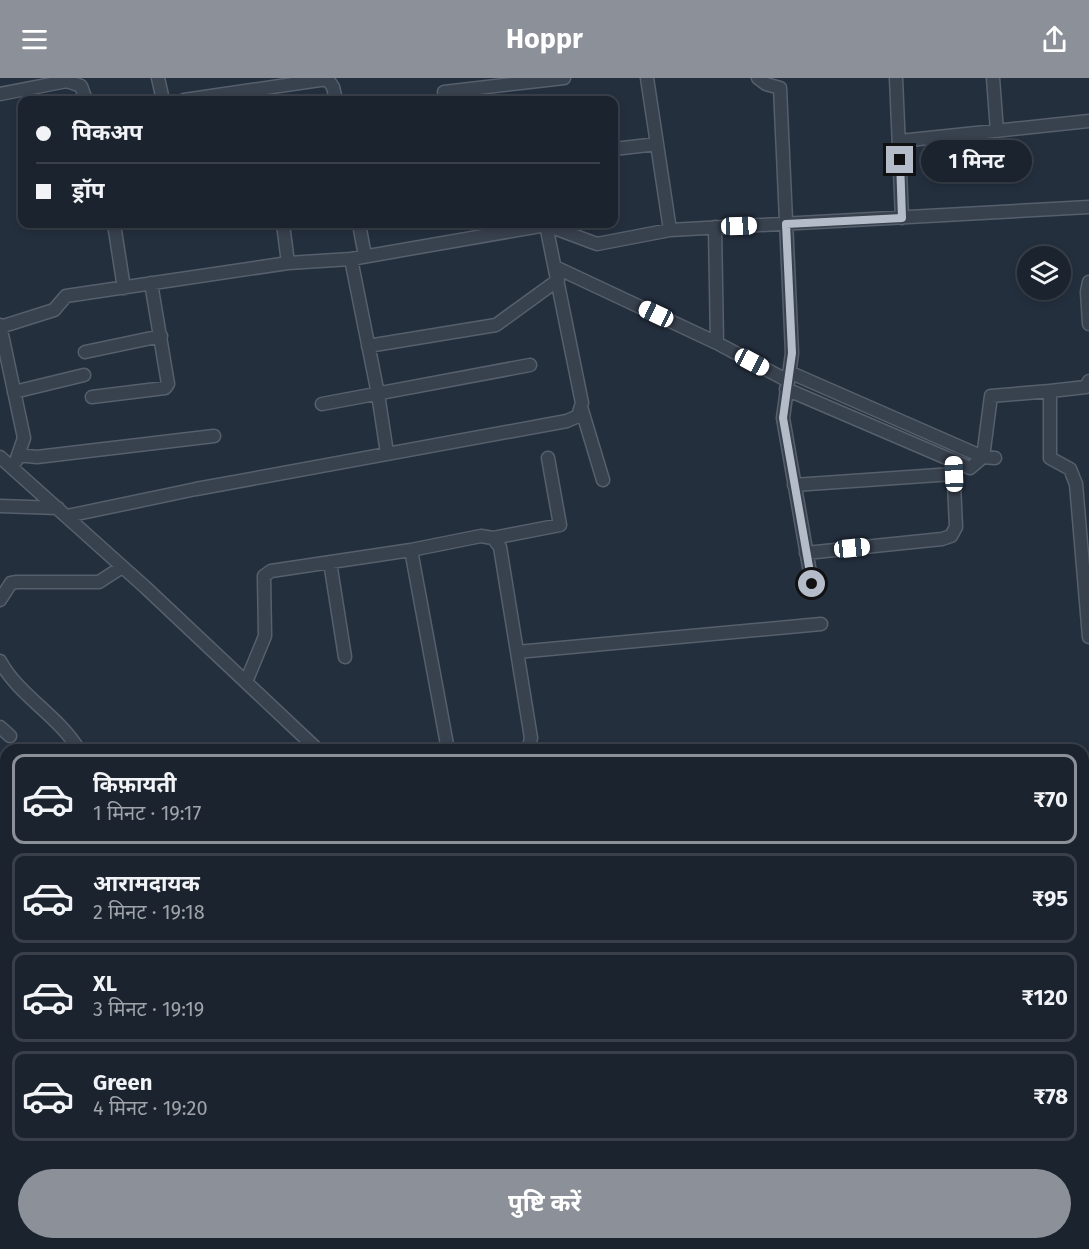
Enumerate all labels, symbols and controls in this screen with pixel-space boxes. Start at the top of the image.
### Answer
icon: menu [18,23,51,56]
text: Hoppr [506,23,583,55]
icon: share [1038,23,1071,56]
text: पिकअप [72,119,143,146]
callout: 1 मिनट [921,139,1032,181]
route end [886,146,913,173]
text: 1 मिनट [949,149,1005,173]
text: ड्रॉप [72,177,105,204]
car [721,216,757,236]
map controls [1017,246,1071,300]
button: layers [1017,246,1071,300]
car [636,298,676,330]
car [732,346,772,378]
car [944,456,964,492]
car [833,537,871,559]
route start [798,570,825,597]
text: किफ़ायती [93,771,177,798]
icon: car [21,772,75,826]
text: ₹70 [1033,786,1068,813]
text: 1 मिनट · 19:17 [93,801,201,825]
text: आरामदायक [93,870,200,897]
icon: car [21,871,75,925]
text: ₹95 [1032,885,1068,912]
text: 2 मिनट · 19:18 [93,900,205,924]
icon: car [21,970,75,1024]
text: XL [93,970,117,997]
text: ₹120 [1022,984,1068,1011]
text: 3 मिनट · 19:19 [93,997,204,1021]
icon: car [21,1069,75,1123]
text: Green [93,1069,152,1096]
text: ₹78 [1033,1083,1068,1110]
text: 4 मिनट · 19:20 [93,1096,208,1120]
button: पुष्टि करें [18,1169,1071,1238]

